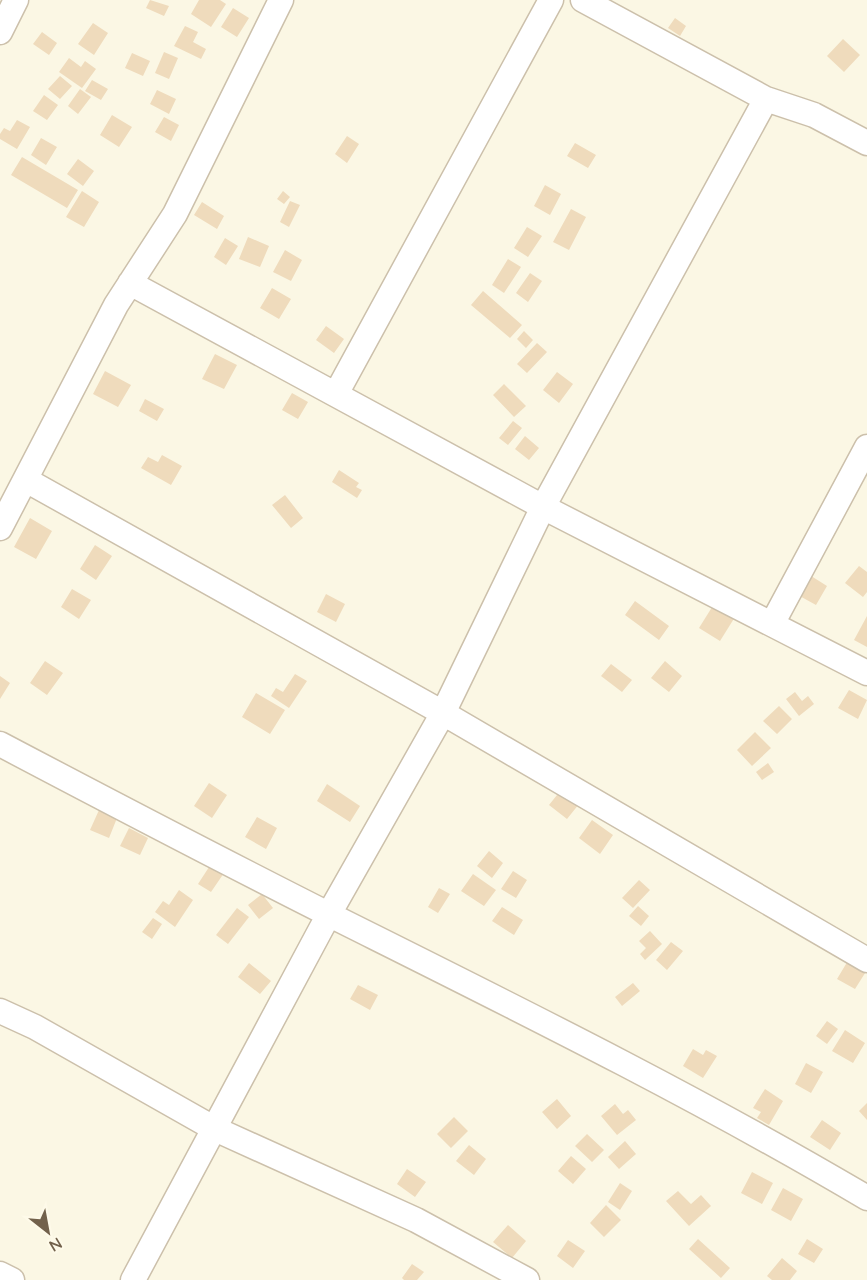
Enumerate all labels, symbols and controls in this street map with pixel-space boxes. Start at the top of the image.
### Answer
north arrow [18,1202,78,1262]
text: N [46,1233,66,1256]

